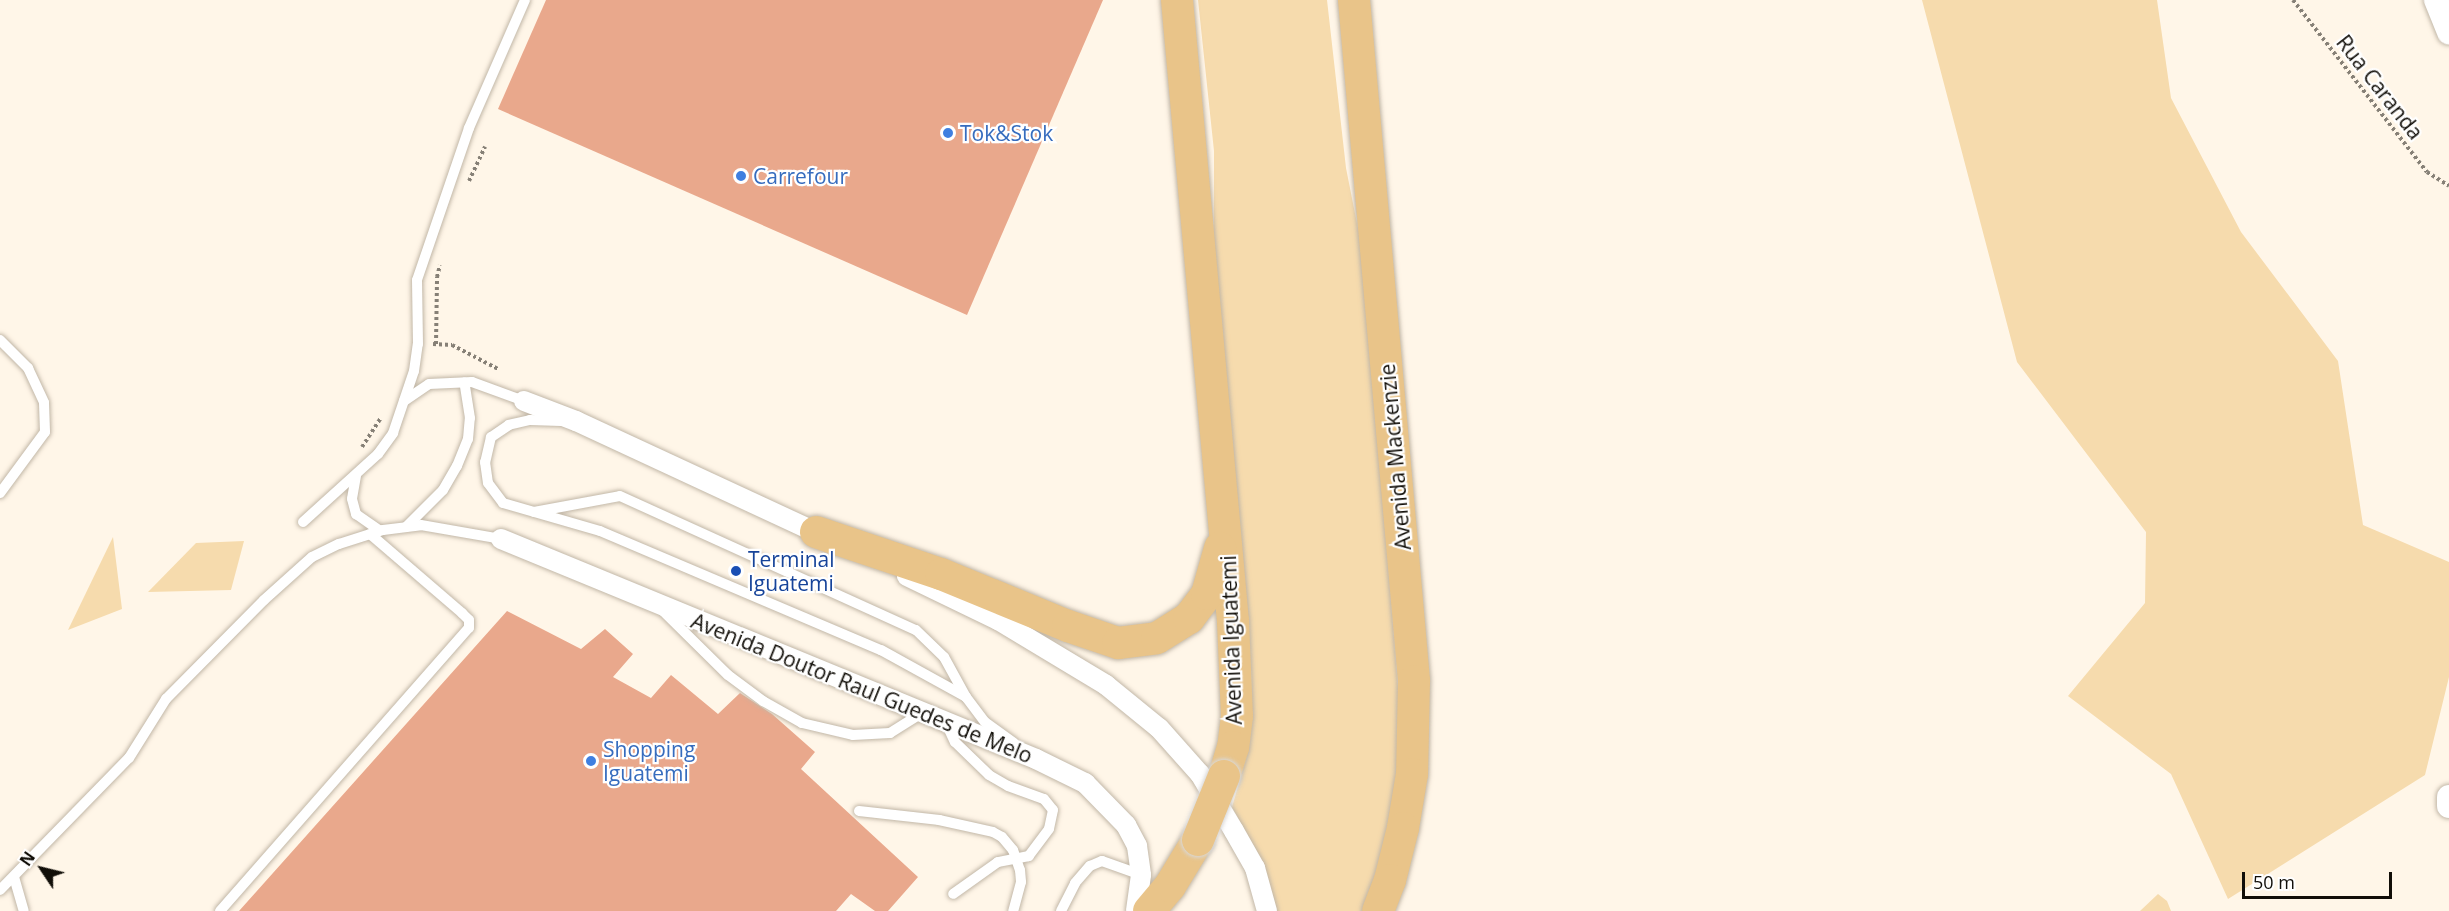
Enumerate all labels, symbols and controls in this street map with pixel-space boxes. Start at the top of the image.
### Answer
street label: Rua Caranda [2331,30,2429,144]
place label: Tok&Stok [960,120,1053,146]
marker: Tok&Stok [941,126,955,140]
place label: Carrefour [753,163,848,189]
marker: Carrefour [734,169,748,183]
street label: Avenida Mackenzie [1374,363,1416,551]
place label: Terminal Iguatemi [748,546,835,596]
street label: Avenida Iguatemi [1215,555,1247,725]
marker: Terminal Iguatemi [729,564,743,578]
street label: Avenida Doutor Raul Guedes de Melo [688,608,1036,768]
place label: Shopping Iguatemi [603,736,695,786]
marker: Shopping Iguatemi [584,754,598,768]
north arrow [12,839,72,899]
text: N [15,847,40,870]
scale bar [2245,860,2395,898]
text: 50 m [2253,870,2295,894]

